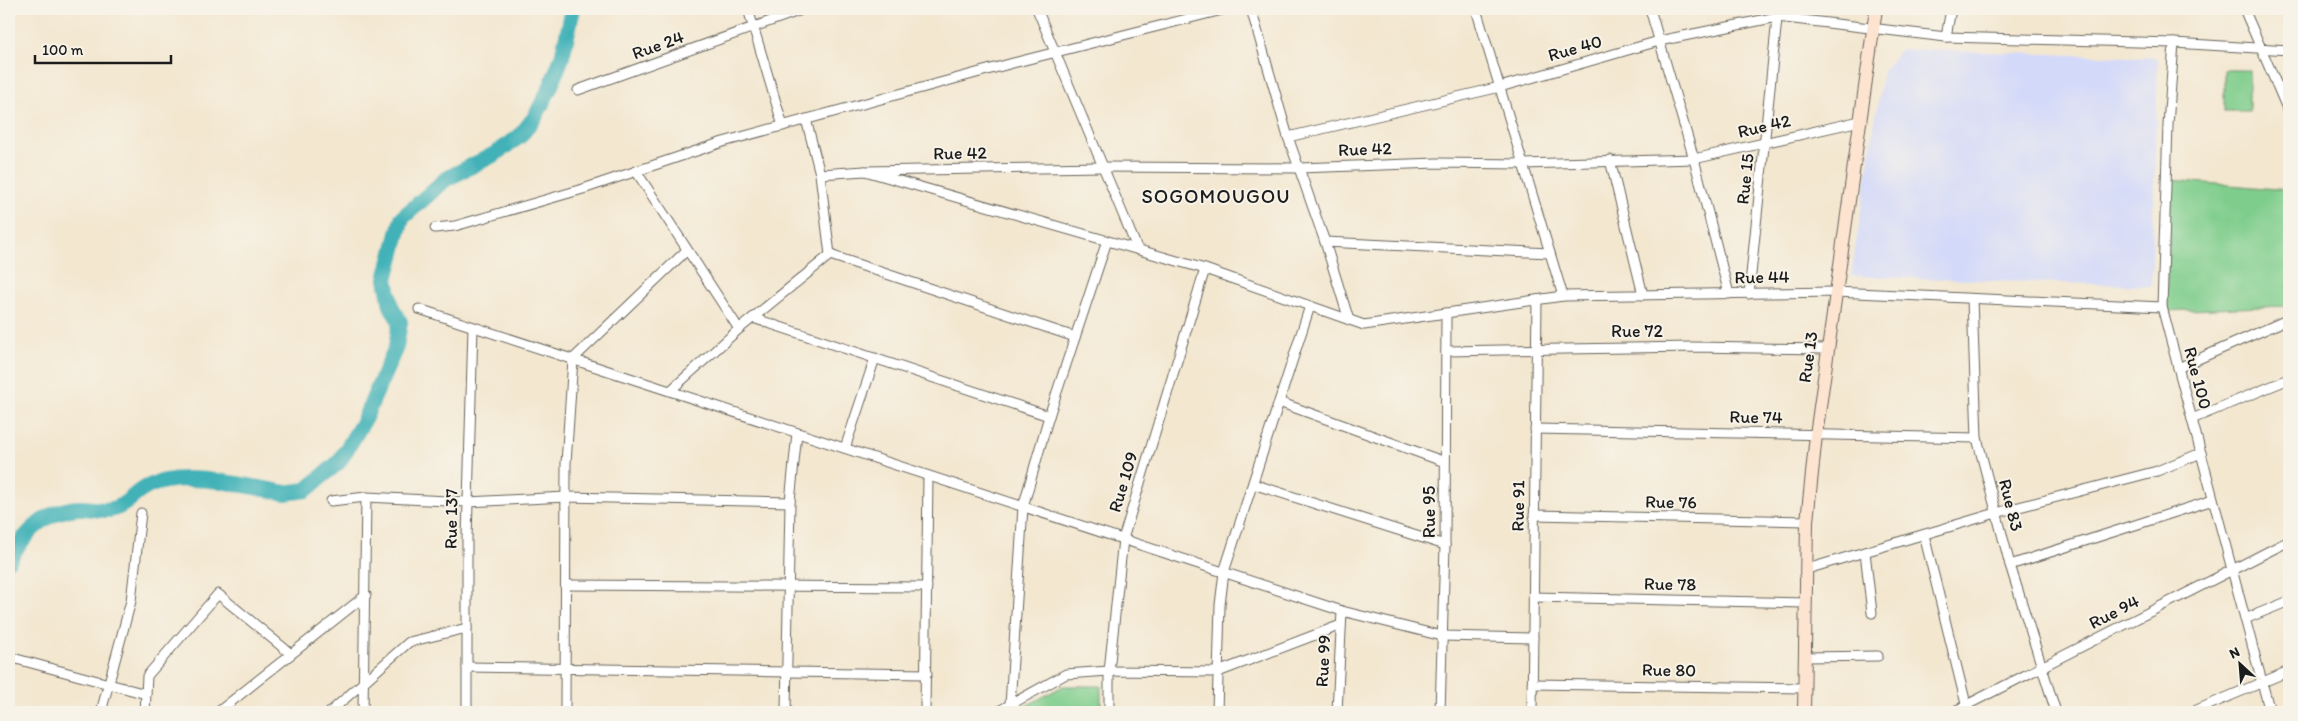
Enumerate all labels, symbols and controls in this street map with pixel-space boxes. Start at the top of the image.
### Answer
street label: Rue 24 [629,25,687,65]
street label: Rue 40 [1545,30,1605,66]
scale bar [35,32,171,64]
text: 100 m [42,41,84,59]
street label: Rue 42 [1735,109,1793,143]
street label: Rue 42 [1338,137,1393,161]
street label: Rue 42 [933,142,988,164]
street label: Rue 15 [1731,152,1759,206]
district label: SOGOMOUGOU [1141,184,1291,208]
street label: Rue 44 [1734,266,1790,288]
street label: Rue 72 [1611,320,1663,342]
street label: Rue 13 [1794,330,1823,384]
street label: Rue 100 [2179,344,2217,412]
street label: Rue 74 [1729,406,1783,428]
street label: Rue 109 [1103,449,1143,515]
street label: Rue 83 [1994,477,2028,534]
street label: Rue 91 [1507,480,1529,532]
street label: Rue 95 [1418,486,1440,538]
street label: Rue 137 [439,488,463,549]
street label: Rue 76 [1645,491,1697,513]
street label: Rue 78 [1644,573,1696,595]
street label: Rue 94 [2085,590,2143,634]
street label: Rue 99 [1311,634,1335,688]
north arrow [2216,638,2266,688]
text: N [2227,643,2242,662]
street label: Rue 80 [1642,659,1696,681]

